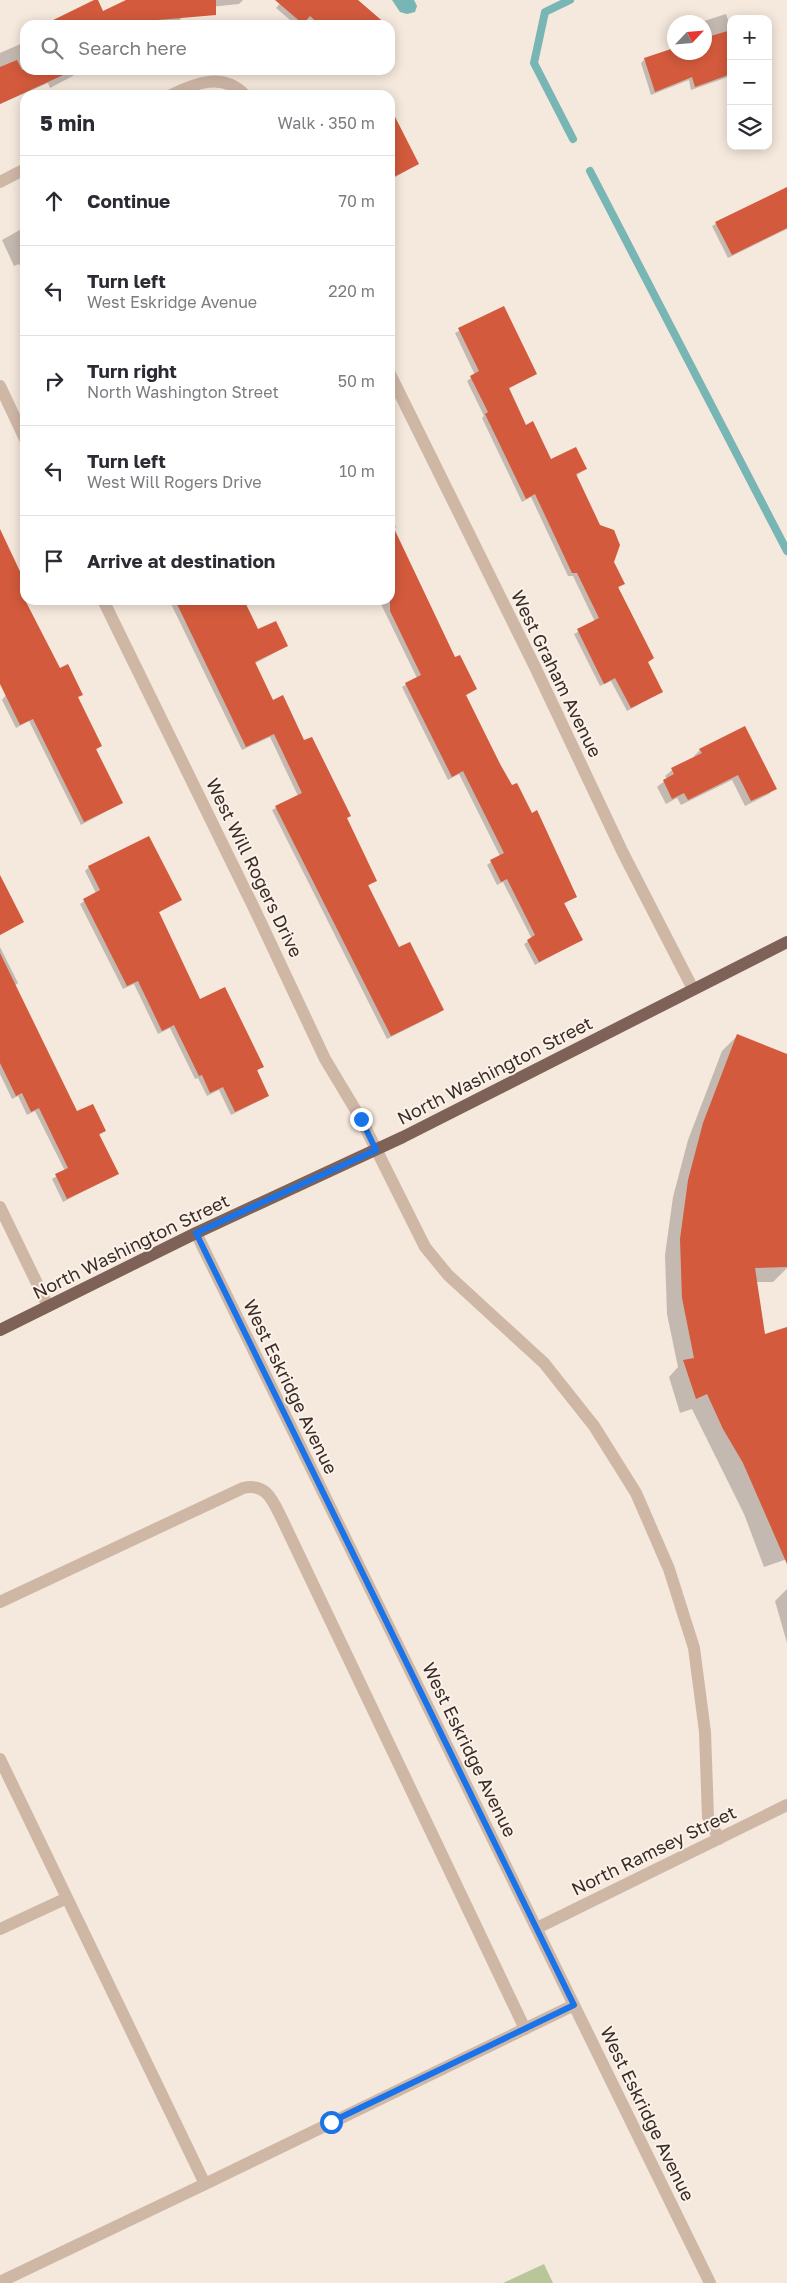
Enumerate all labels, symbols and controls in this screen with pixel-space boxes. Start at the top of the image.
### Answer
north arrow [667,15,712,60]
map controls [727,15,772,150]
button: + [727,15,772,60]
search box [20,20,395,75]
icon: search [38,34,66,62]
text: Search here [78,36,187,59]
button: − [727,60,772,105]
button: layers [727,105,772,150]
text: 5 min [40,110,95,136]
text: Walk · 350 m [278,113,375,133]
icon: ahead [40,187,68,215]
text: Continue [87,189,170,212]
text: 70 m [338,191,375,211]
text: Turn left [87,269,166,292]
icon: left [40,277,68,305]
text: 220 m [328,281,375,301]
text: West Eskridge Avenue [87,292,257,312]
text: Turn right [87,359,177,382]
icon: right [40,367,68,395]
text: 50 m [338,371,375,391]
text: North Washington Street [87,382,279,402]
text: Turn left [87,449,166,472]
icon: left [40,457,68,485]
text: 10 m [339,461,375,481]
text: West Will Rogers Drive [87,472,262,492]
icon: arrive [40,547,68,575]
text: Arrive at destination [87,549,275,572]
street label: West Graham Avenue [507,586,607,761]
street label: West Will Rogers Drive [202,774,308,961]
street label: North Washington Street [393,1011,596,1129]
route end [350,1108,373,1131]
street label: North Washington Street [29,1189,232,1303]
street label: West Eskridge Avenue [239,1296,343,1477]
street label: West Eskridge Avenue [418,1659,522,1840]
street label: North Ramsey Street [568,1801,739,1900]
street label: West Eskridge Avenue [596,2023,700,2204]
route start [320,2111,343,2134]

